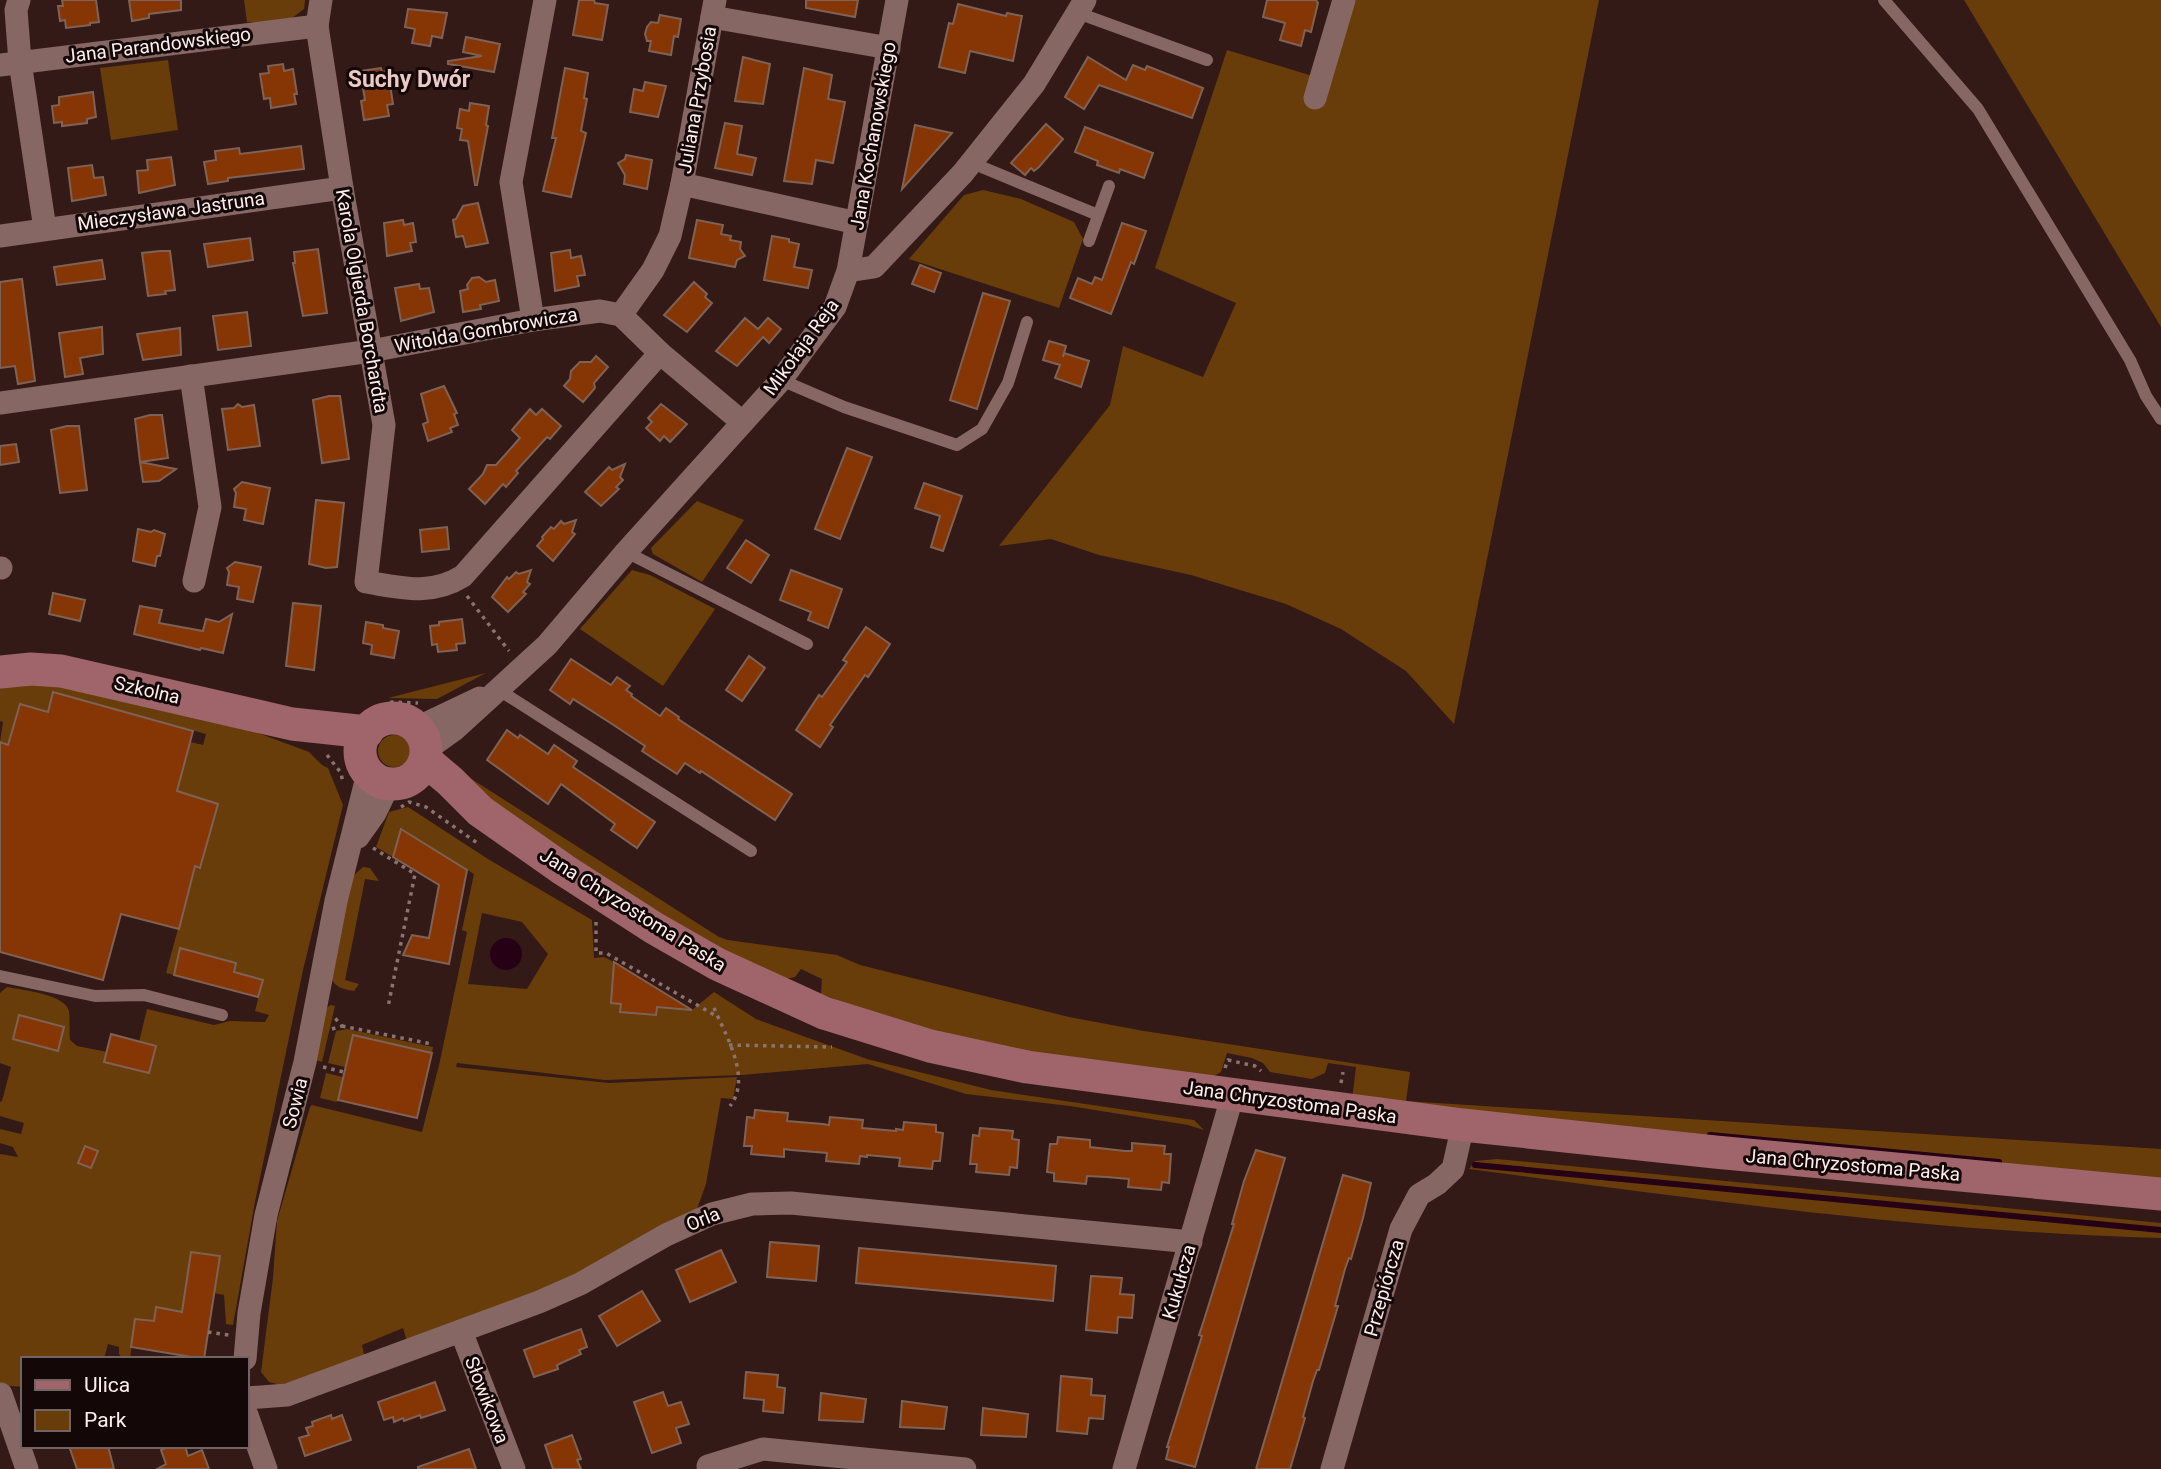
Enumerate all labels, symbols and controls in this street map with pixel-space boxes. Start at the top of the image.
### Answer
street label: Jana Parandowskiego [64,22,252,68]
street label: Juliana Przybosia [673,25,721,175]
street label: Jana Kochanowskiego [845,40,901,232]
district label: Suchy Dwór [348,66,471,93]
street label: Mieczysława Jastruna [76,186,266,236]
street label: Karola Olgierda Borchardta [331,187,393,415]
street label: Mikołaja Reja [758,294,844,400]
street label: Witolda Gombrowicza [393,303,579,357]
street label: Szkolna [112,671,182,709]
street label: Jana Chryzostoma Paska [536,843,730,977]
street label: Sowia [278,1075,312,1131]
street label: Jana Chryzostoma Paska [1182,1076,1398,1128]
street label: Jana Chryzostoma Paska [1745,1144,1961,1186]
street label: Orla [683,1202,723,1236]
street label: Przepiórcza [1359,1237,1409,1339]
street label: Kukułcza [1157,1242,1201,1322]
street label: Słowikowa [460,1353,514,1447]
legend [21,1357,248,1448]
text: Ulica [84,1373,130,1397]
text: Park [84,1408,127,1432]

